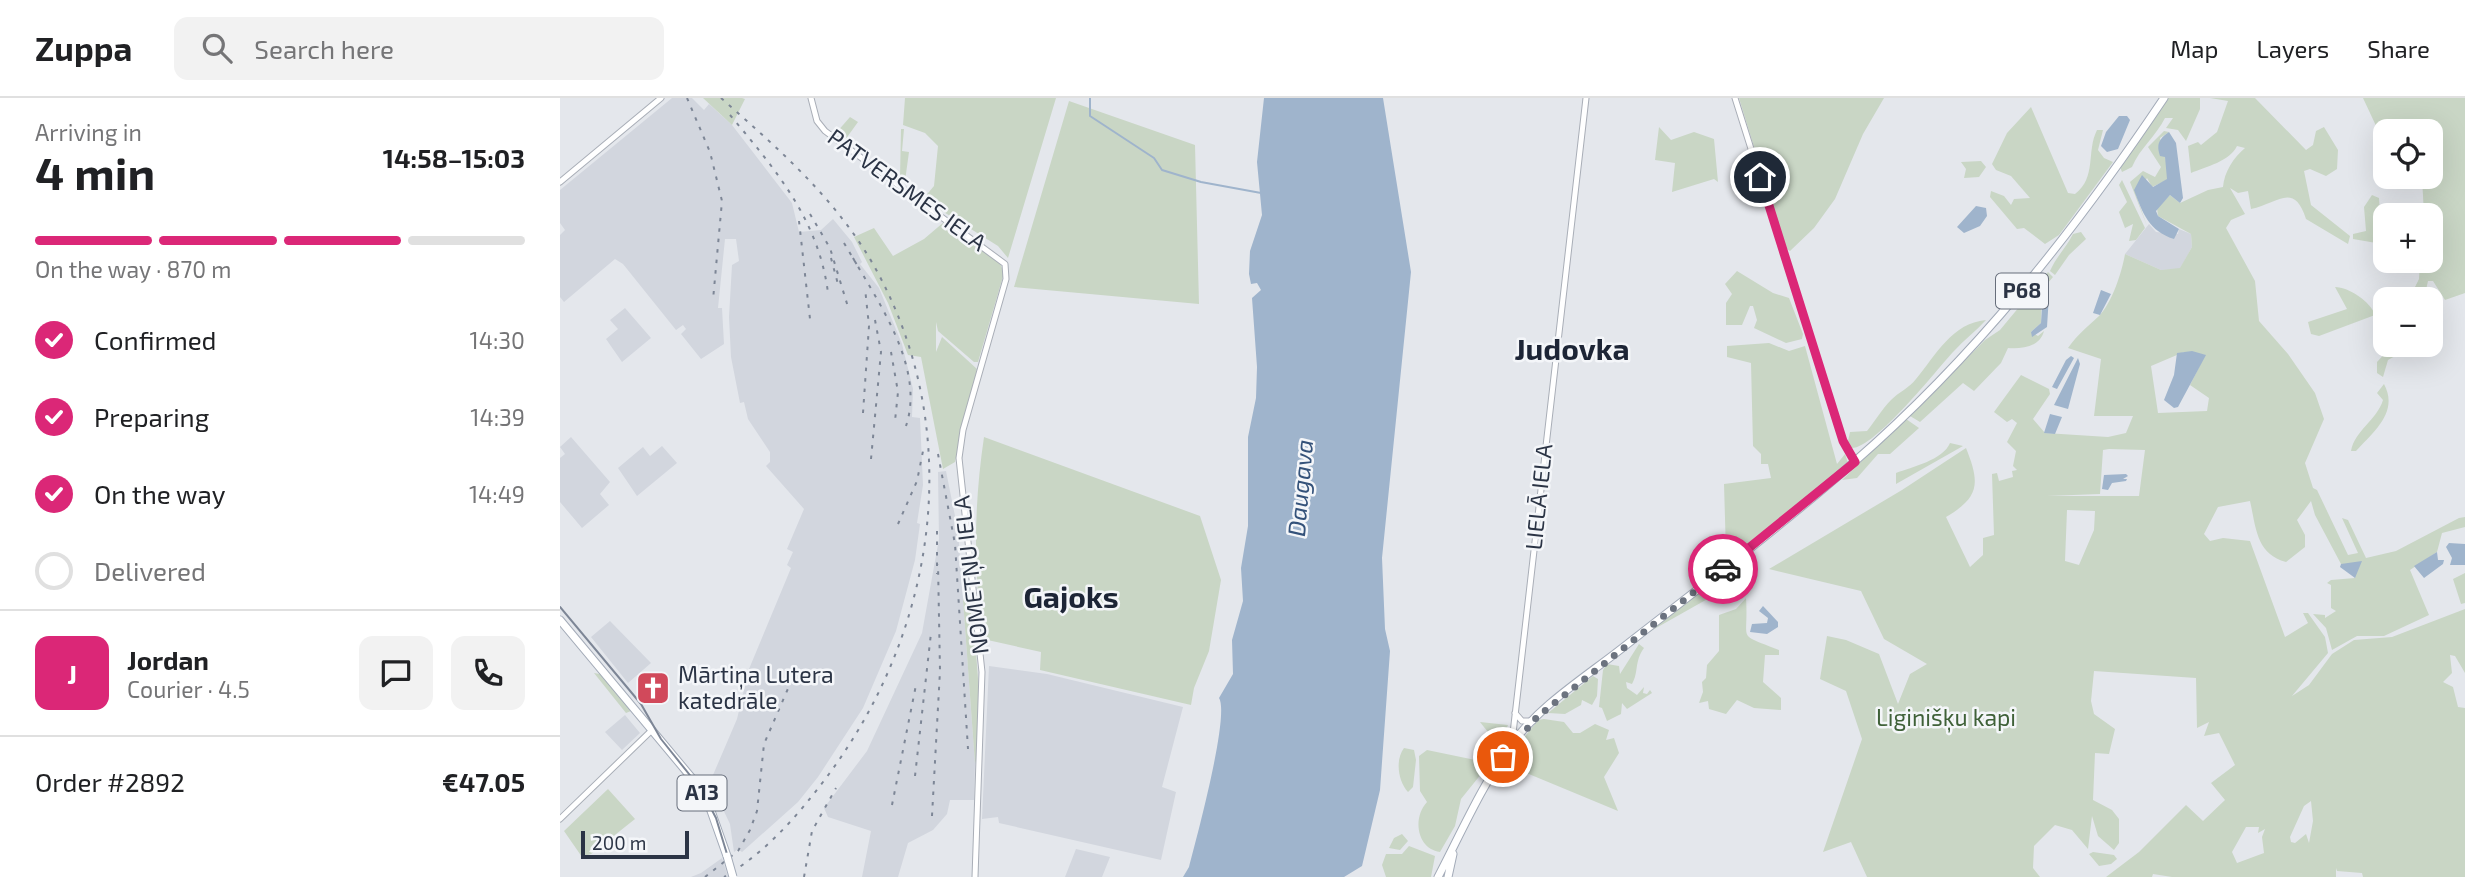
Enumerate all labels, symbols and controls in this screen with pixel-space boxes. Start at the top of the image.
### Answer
search box [174,17,664,80]
text: Zuppa [35,28,132,68]
icon: search [198,29,236,67]
text: Search here [254,33,394,64]
text: Map [2170,34,2218,63]
text: Layers [2256,34,2329,63]
text: Share [2367,34,2430,63]
text: Arriving in [35,118,142,146]
map controls [2373,119,2443,357]
button: locate [2373,119,2443,189]
street label: PATVERSMES IELA [823,122,993,257]
text: 14:58–15:03 [383,142,525,173]
text: 4 min [35,144,155,199]
pin [1730,147,1790,207]
icon: home [1741,158,1779,196]
button: + [2373,203,2443,273]
text: On the way · 870 m [35,255,231,283]
road number: P68 [1996,274,2048,308]
button: − [2373,287,2443,357]
icon: check [35,321,73,359]
text: Confirmed [94,324,217,355]
text: 14:30 [470,326,525,354]
district label: Judovka [1514,330,1630,366]
icon: check [35,398,73,436]
text: Preparing [94,401,209,432]
text: 14:39 [470,403,525,431]
water label: Daugava [1281,438,1318,538]
street label: LIELĀ IELA [1519,442,1558,551]
icon: check [35,475,73,513]
text: On the way [94,478,225,509]
text: 14:49 [469,480,525,508]
street label: NOMETŅU IELA [946,493,996,656]
courier [1688,534,1758,604]
icon: car [1704,550,1742,588]
text: Delivered [94,555,206,586]
district label: Gajoks [1023,578,1119,614]
button: chat [359,636,433,710]
button: phone [451,636,525,710]
text: Jordan [127,644,209,675]
text: J [67,658,77,689]
place label: Mārtiņa Lutera katedrāle [678,660,834,714]
church icon: Mārtiņa Lutera katedrāle [634,669,672,707]
text: Courier · 4.5 [127,675,250,703]
park label: Liginišķu kapi [1876,703,2016,733]
pin [1473,727,1533,787]
icon: bag [1484,738,1522,776]
text: Order #2892 [35,766,185,797]
text: €47.05 [442,766,525,797]
road number: A13 [678,776,726,810]
scale bar [581,828,690,860]
text: 200 m [592,831,646,854]

